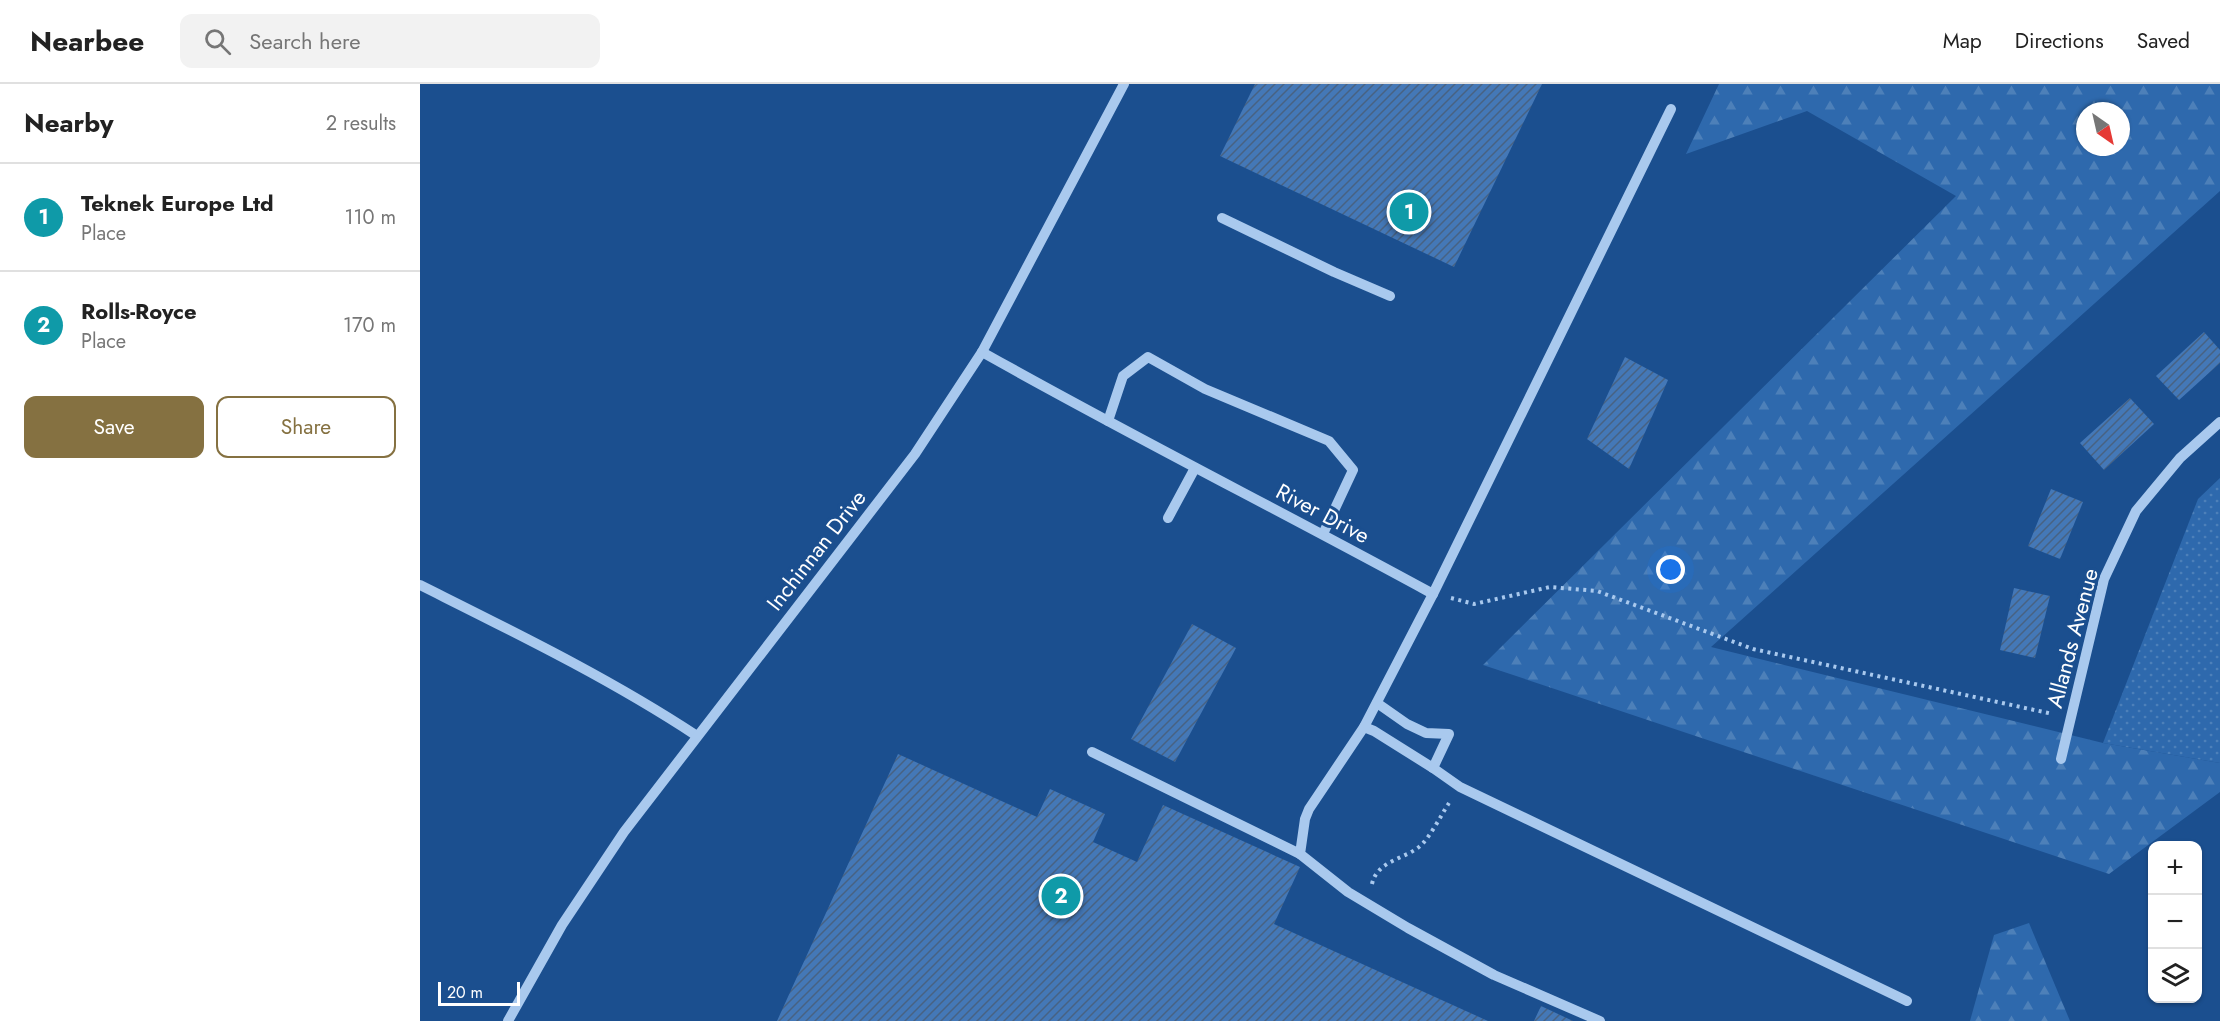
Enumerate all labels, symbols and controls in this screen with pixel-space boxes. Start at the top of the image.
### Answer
search box [180,14,600,68]
text: Nearbee [30,21,144,62]
icon: search [201,25,234,58]
text: Search here [249,25,361,57]
text: Map [1943,26,1982,56]
text: Directions [2015,26,2104,56]
text: Saved [2137,26,2190,56]
north arrow [2076,102,2130,156]
text: Nearby [24,104,113,142]
text: 2 results [326,109,396,138]
text: Teknek Europe Ltd [81,187,274,219]
pin: 1 [1390,190,1428,234]
text: 1 [38,203,49,232]
text: 110 m [344,203,396,232]
text: Place [81,219,126,248]
text: Rolls-Royce [81,295,197,327]
text: 2 [37,311,50,340]
text: 170 m [343,311,396,340]
text: Place [81,327,126,356]
button: Save [24,396,204,458]
button: Share [216,396,396,458]
street label: River Drive [1271,475,1375,551]
street label: Inchinnan Drive [759,483,873,617]
your location [1656,555,1685,584]
street label: Allands Avenue [2038,565,2106,711]
map controls [2148,841,2202,1003]
button: + [2148,841,2202,895]
pin: 2 [1042,874,1080,918]
button: − [2148,895,2202,949]
button: layers [2148,949,2202,1003]
scale bar [438,979,520,1006]
text: 20 m [447,981,483,1004]

